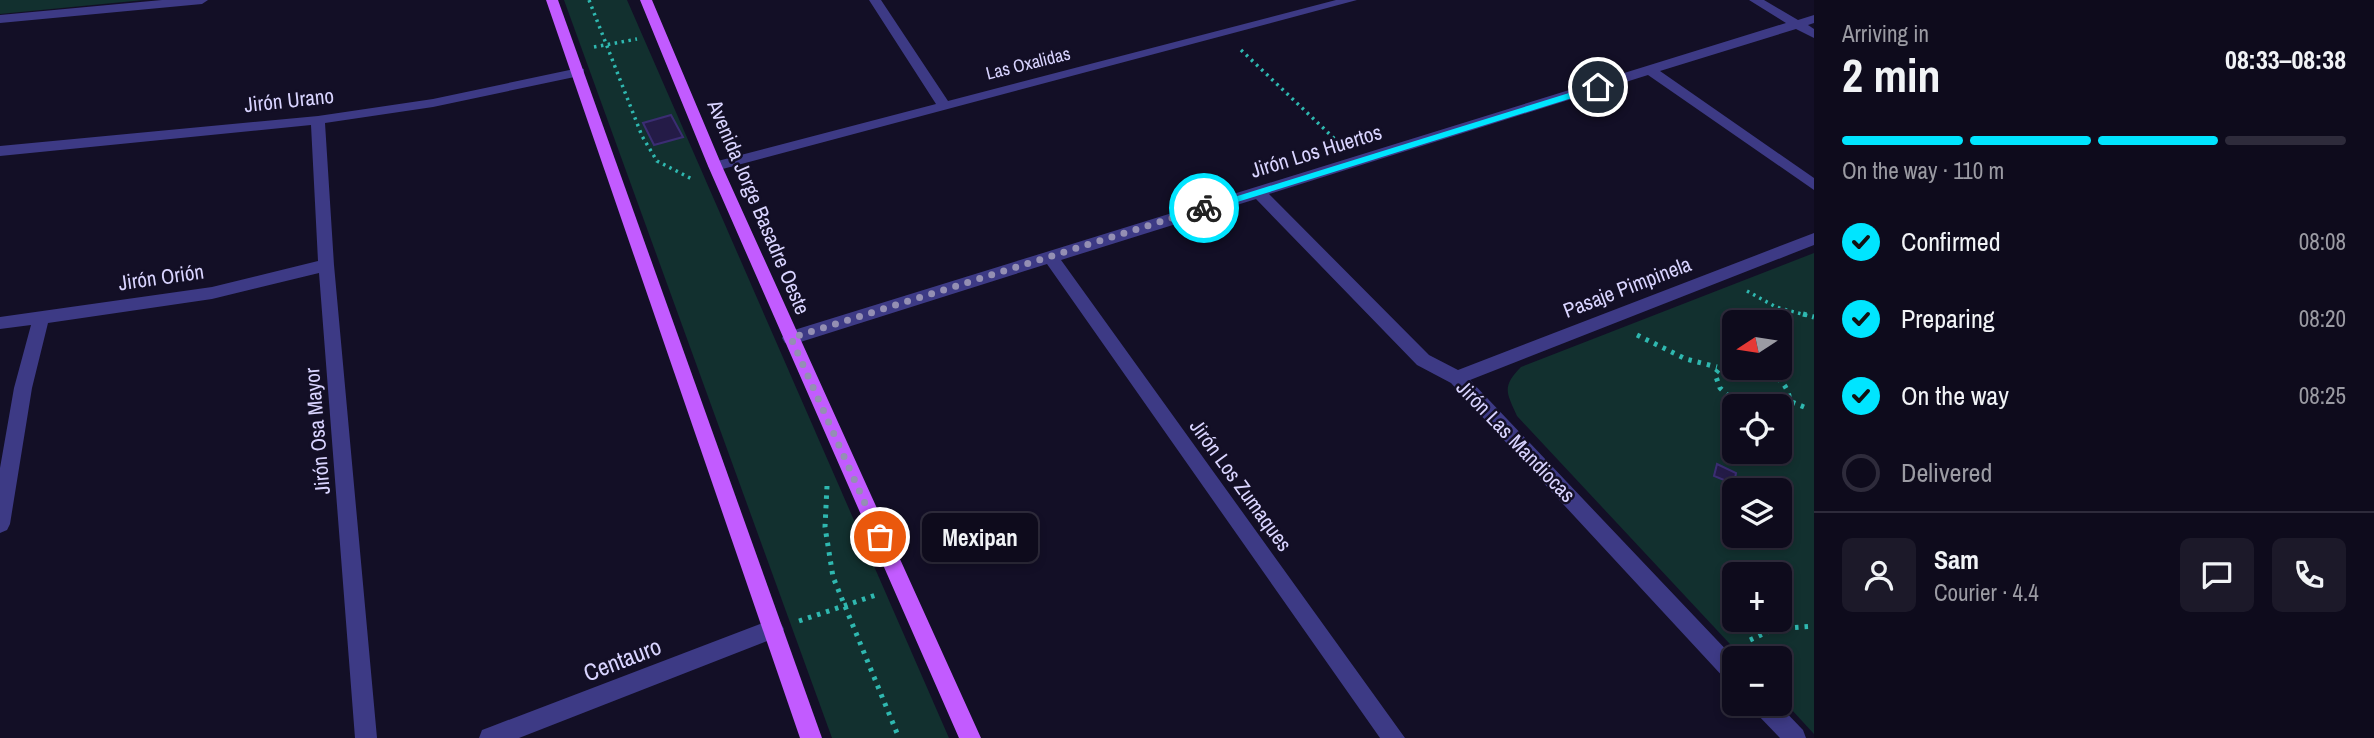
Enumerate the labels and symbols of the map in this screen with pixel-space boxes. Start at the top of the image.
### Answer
street label: Las Oxalidas [983,40,1073,86]
pin [1568,57,1628,117]
street label: Jirón Urano [243,81,335,119]
street label: Avenida Jorge Basadre Oeste [700,94,817,319]
street label: Jirón Los Huertos [1247,117,1385,185]
courier [1169,173,1239,243]
street label: Pasaje Pimpinela [1559,249,1696,325]
street label: Jirón Orión [116,257,206,297]
north arrow [1722,310,1792,380]
street label: Jirón Osa Mayor [297,366,337,496]
street label: Jirón Las Mandiocas [1450,373,1582,509]
street label: Jirón Los Zumaques [1183,413,1299,557]
pin [850,507,910,567]
callout: Mexipan [922,512,1038,562]
street label: Centauro [578,630,666,688]

